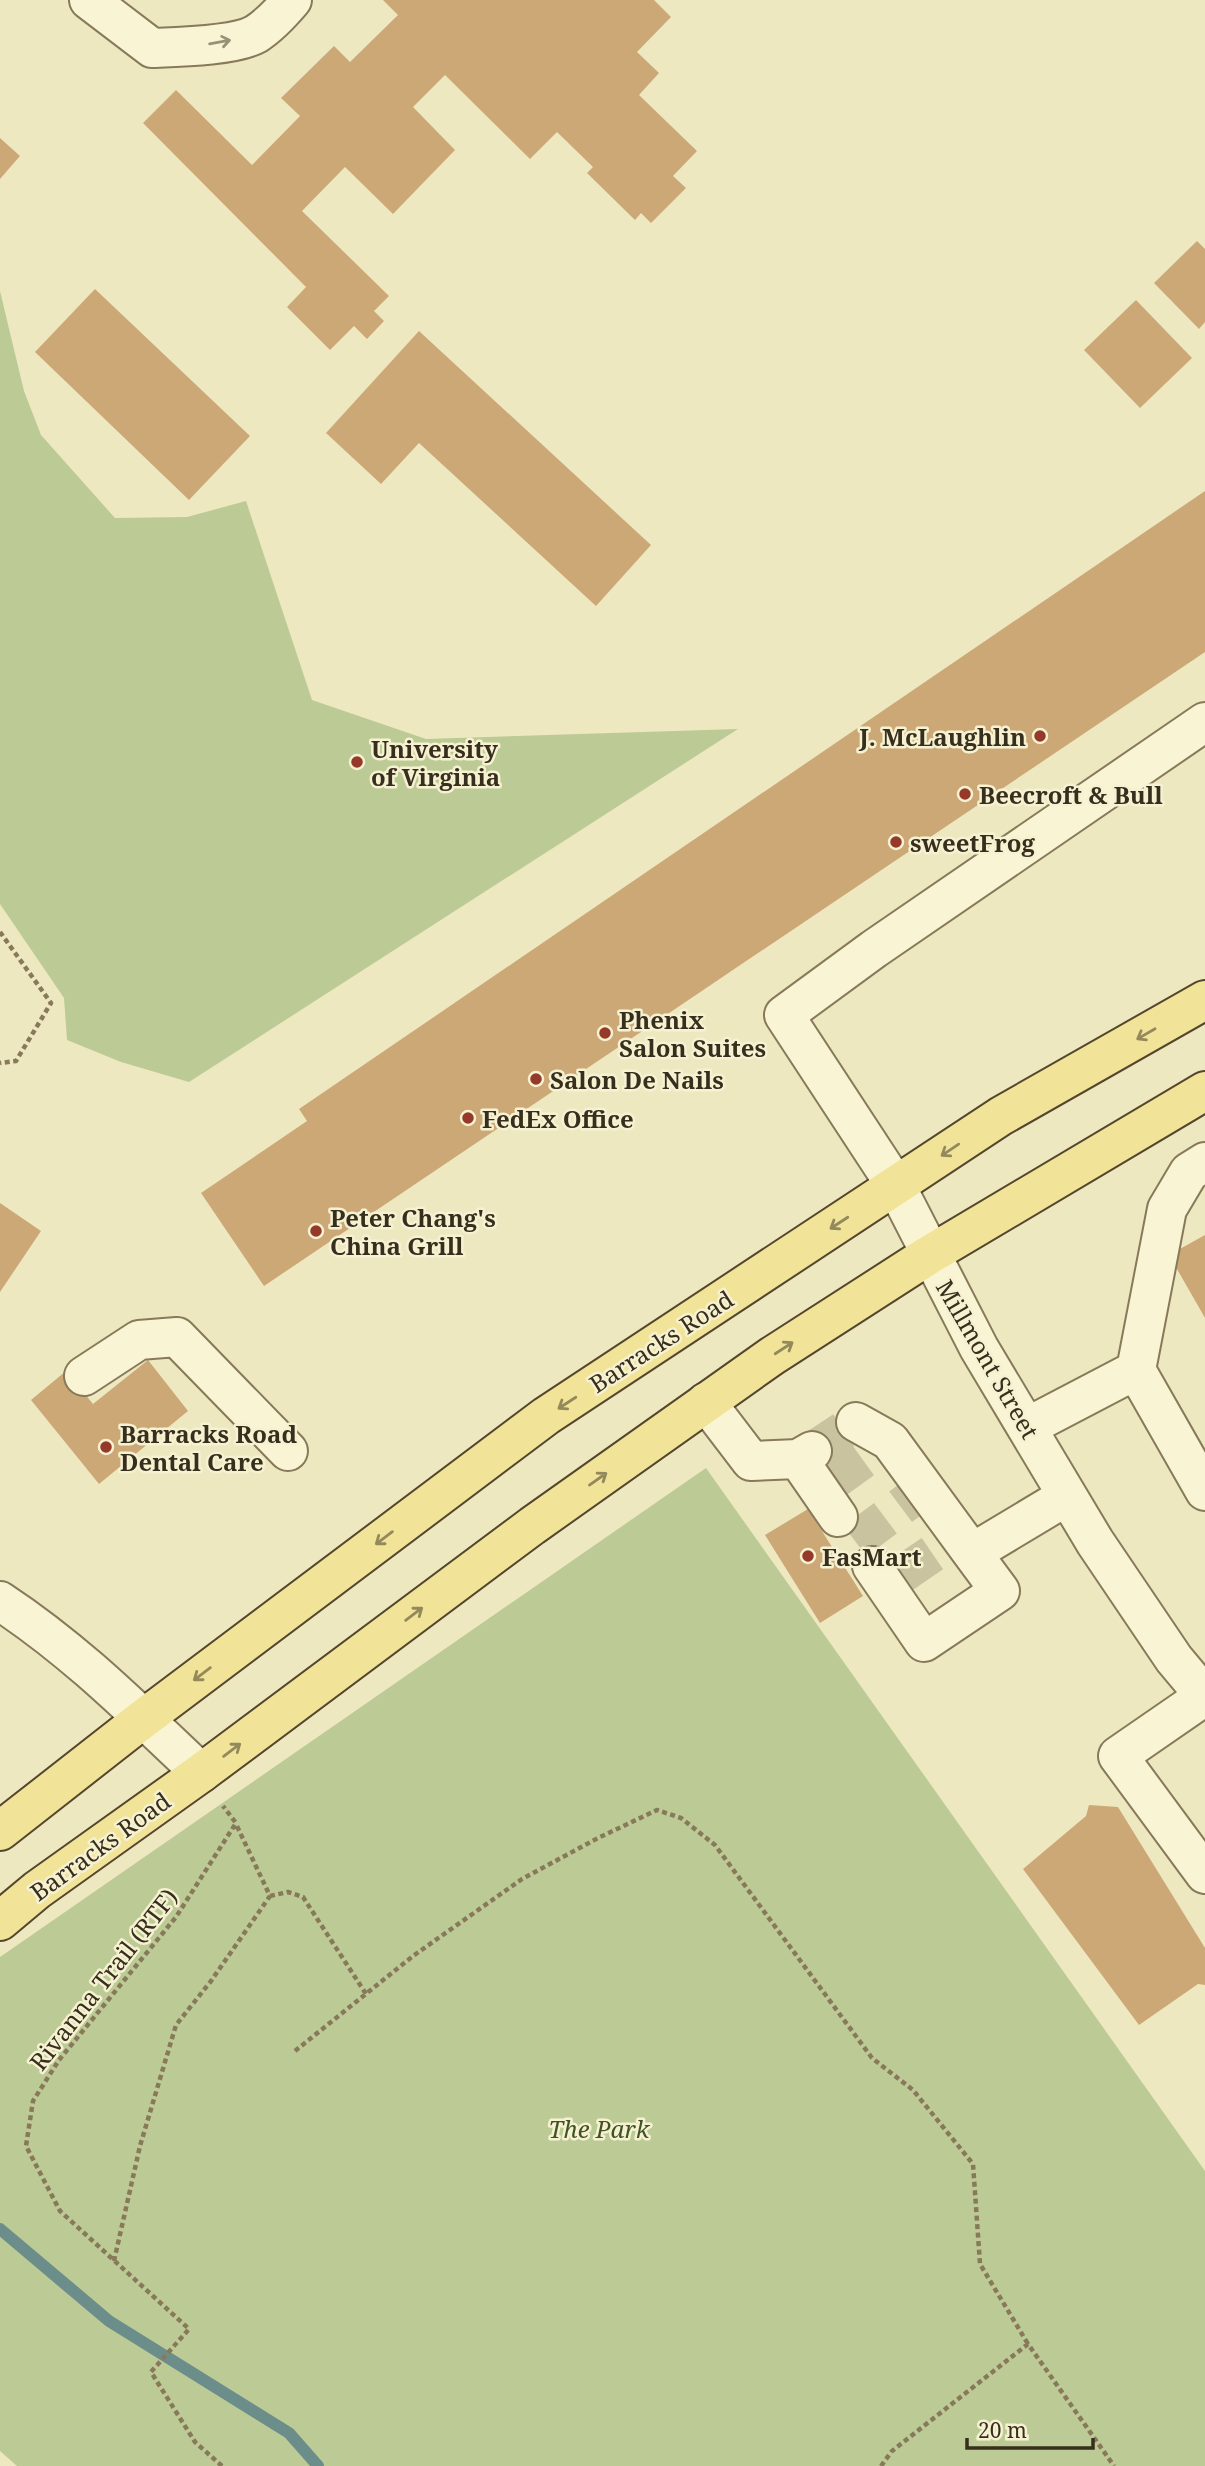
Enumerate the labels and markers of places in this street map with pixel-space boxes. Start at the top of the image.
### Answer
place label: J. McLaughlin [858,720,1026,753]
marker: J. McLaughlin [1032,728,1048,744]
place label: University of Virginia [371,732,500,793]
marker: University of Virginia [349,754,365,770]
place label: Beecroft & Bull [979,778,1163,811]
marker: Beecroft & Bull [957,786,973,802]
place label: sweetFrog [910,826,1035,859]
marker: sweetFrog [888,834,904,850]
place label: Phenix Salon Suites [619,1003,766,1064]
marker: Phenix Salon Suites [597,1025,613,1041]
place label: Salon De Nails [550,1063,724,1096]
marker: Salon De Nails [528,1071,544,1087]
place label: FedEx Office [482,1102,634,1135]
marker: FedEx Office [460,1110,476,1126]
place label: Peter Chang's China Grill [330,1201,496,1262]
marker: Peter Chang's China Grill [308,1223,324,1239]
place label: Barracks Road Dental Care [120,1417,297,1478]
marker: Barracks Road Dental Care [98,1439,114,1455]
place label: FasMart [822,1540,922,1573]
marker: FasMart [800,1548,816,1564]

